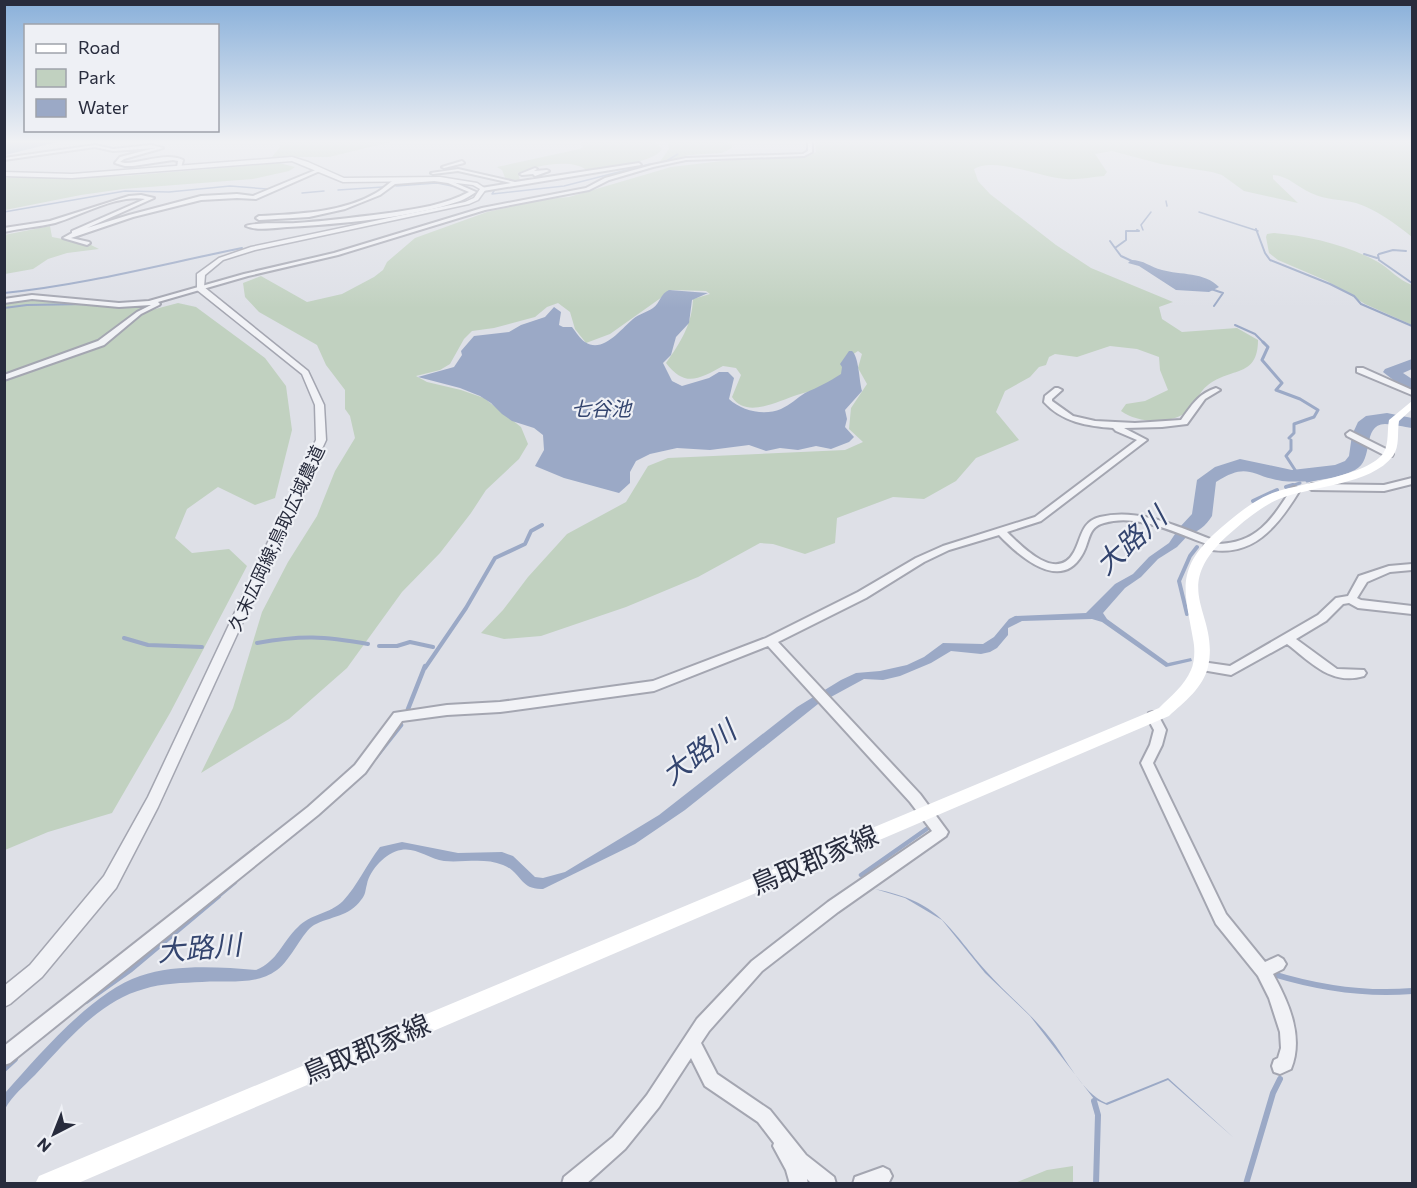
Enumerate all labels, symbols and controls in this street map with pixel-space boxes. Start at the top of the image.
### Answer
legend [24,24,219,132]
text: Road [78,36,120,58]
text: Park [78,66,116,88]
text: Water [78,96,129,118]
water label: 七谷池 [571,396,633,420]
street label: 久末広岡線;鳥取広域農道 [223,442,329,634]
water label: 大路川 [1087,497,1175,581]
water label: 大路川 [654,711,744,791]
street label: 鳥取郡家線 [745,817,883,901]
water label: 大路川 [156,926,245,968]
street label: 鳥取郡家線 [297,1006,435,1090]
north arrow [24,1104,84,1164]
text: N [33,1134,54,1157]

